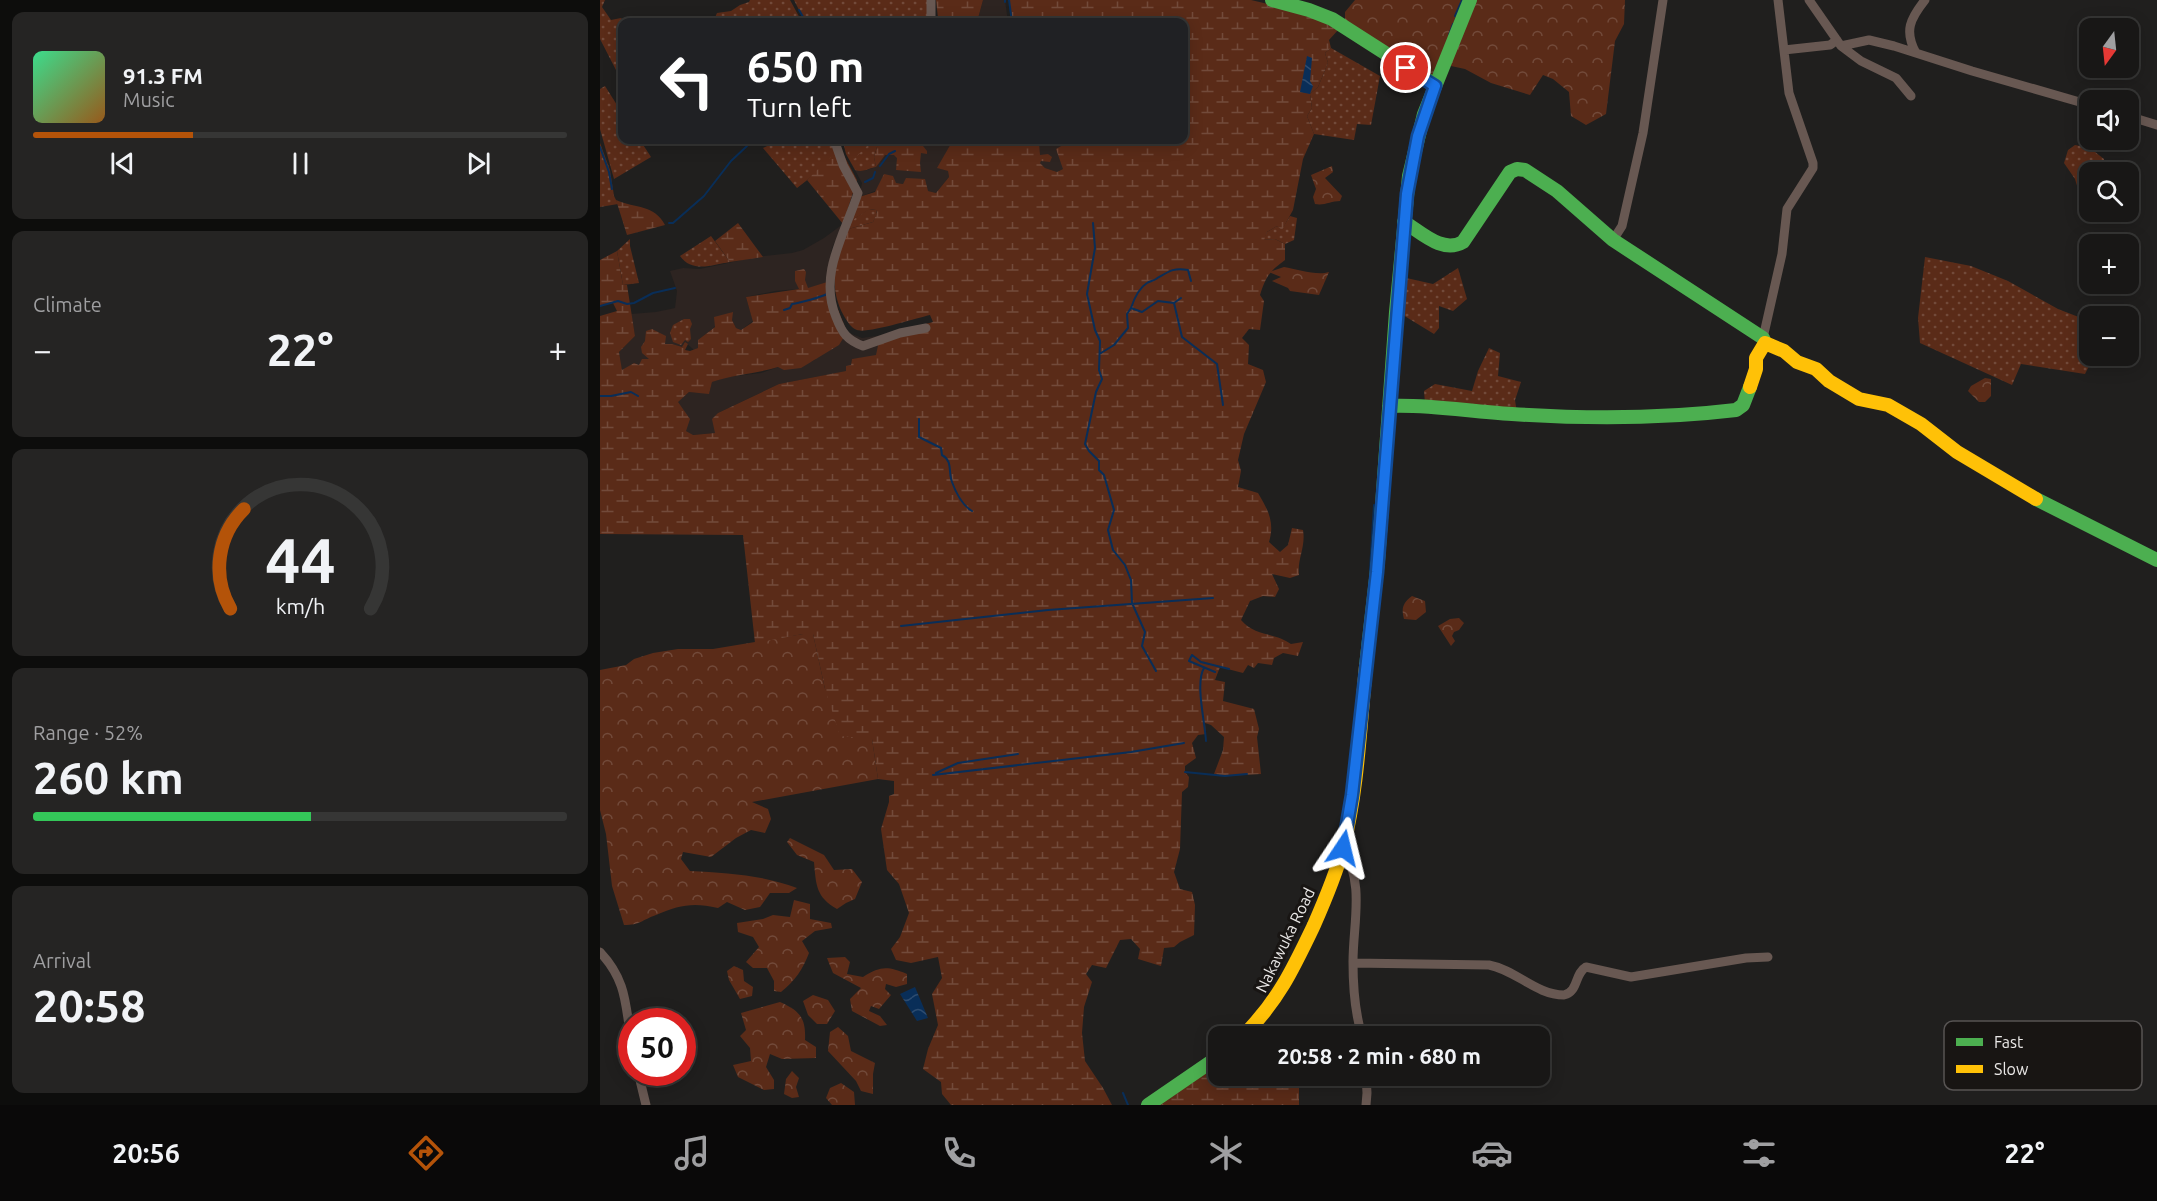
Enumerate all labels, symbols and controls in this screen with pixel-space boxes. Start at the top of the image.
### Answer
north arrow [2079,18,2139,78]
map controls [2079,18,2139,366]
icon: left [648,42,726,120]
pin [1380,42,1431,93]
text: 650 m [747,43,864,90]
icon: arrive [1389,51,1422,84]
text: 91.3 FM [123,63,203,88]
text: Music [123,88,175,111]
button: sound [2079,90,2139,150]
text: Turn left [747,92,851,122]
icon: previous [106,147,139,180]
icon: pause [284,147,317,180]
icon: next [462,147,495,180]
button: search [2079,162,2139,222]
button: + [2079,234,2139,294]
text: Climate [33,293,102,316]
button: − [2079,306,2139,366]
text: 22° [267,324,333,375]
text: − [33,331,52,368]
text: + [548,331,567,368]
text: 44 [265,526,335,596]
text: km/h [275,595,325,619]
text: Range · 52% [33,721,143,744]
text: 260 km [33,752,184,803]
position arrow [1311,816,1375,880]
street label: Nakawuka Road [1252,885,1318,995]
text: Arrival [33,949,91,972]
text: 20:58 [33,980,146,1031]
speed limit sign: 50 [618,1008,696,1086]
legend [1944,1021,2142,1090]
text: Fast [1994,1033,2024,1051]
text: 20:58 · 2 min · 680 m [1277,1043,1481,1068]
text: Slow [1994,1060,2029,1078]
icon: directions [405,1132,447,1174]
icon: music [671,1132,713,1174]
icon: phone [938,1132,980,1174]
icon: climate [1205,1132,1247,1174]
icon: car [1471,1132,1513,1174]
icon: filters [1738,1132,1780,1174]
text: 20:56 [112,1138,180,1168]
text: 22° [2005,1138,2045,1168]

